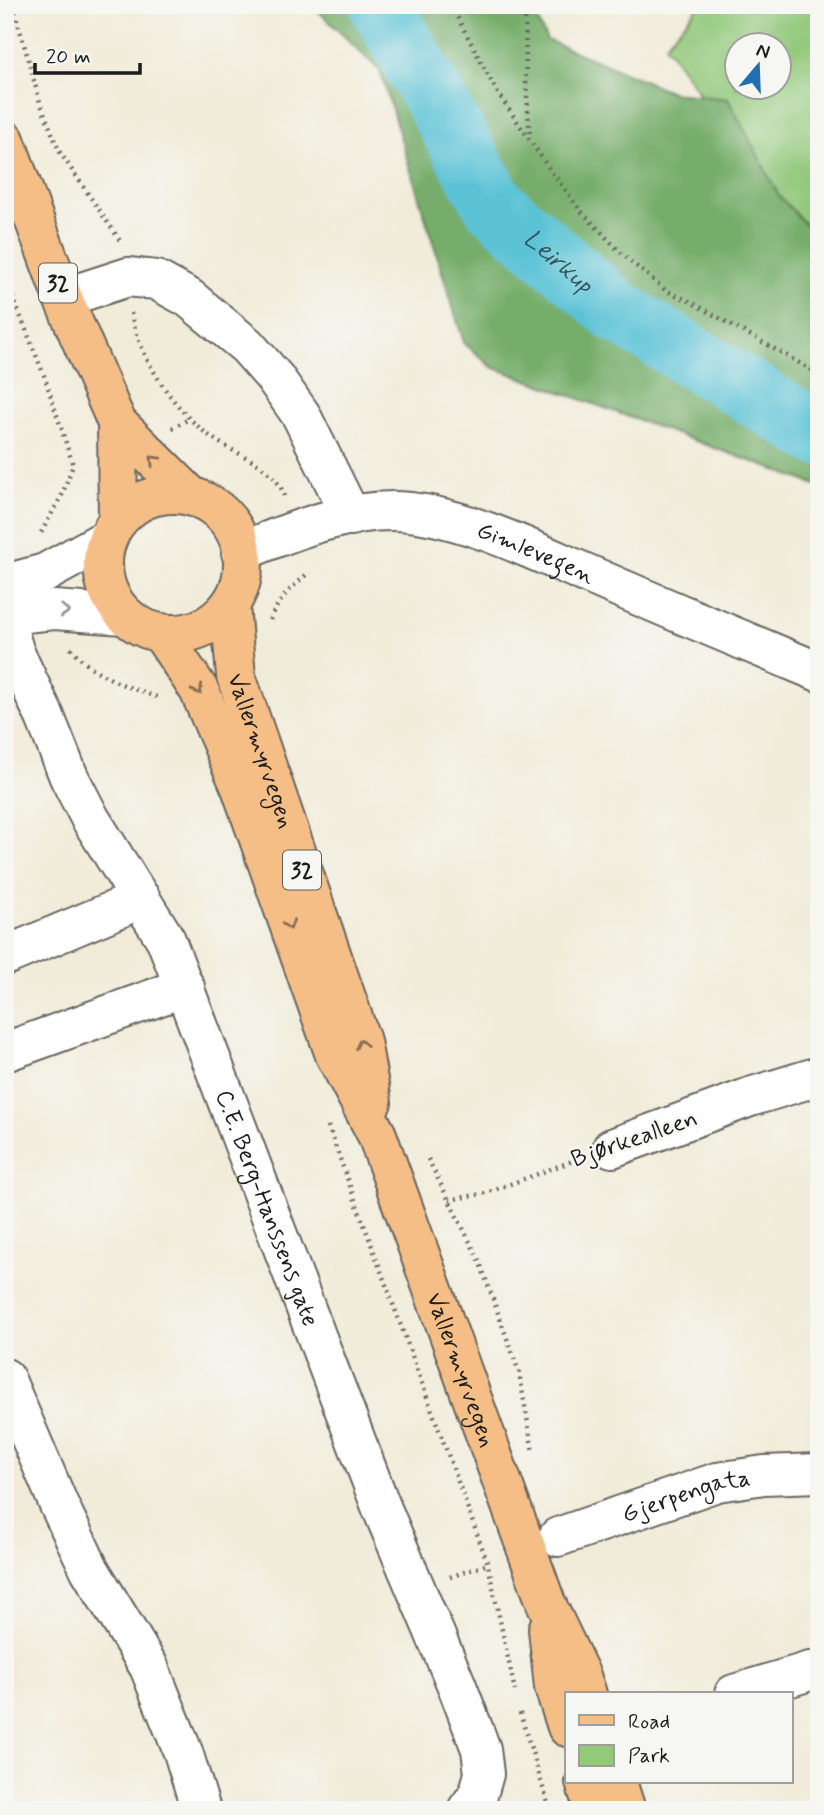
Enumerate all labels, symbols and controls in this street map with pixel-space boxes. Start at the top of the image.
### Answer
scale bar [35,32,140,76]
north arrow [722,32,792,102]
text: N [753,37,773,65]
text: 20 m [46,43,91,71]
water label: Leirkup [516,223,600,302]
road number: 32 [39,264,77,302]
one-way arrow [150,455,163,468]
street label: Gimlevegen [472,515,599,592]
one-way arrow [59,603,70,618]
street label: Vallermyrvegen [219,669,301,833]
one-way arrow [190,683,203,696]
road number: 32 [283,850,321,890]
one-way arrow [281,918,295,931]
one-way arrow [355,1038,369,1050]
street label: C.E. Berg-Hanssens gate [207,1086,325,1331]
street label: Bjørkealleen [567,1103,702,1176]
street label: Vallermyrvegen [418,1289,502,1452]
street label: Gjerpengata [618,1463,753,1531]
legend [565,1692,792,1784]
text: Road [628,1708,670,1736]
text: Park [628,1742,670,1770]

